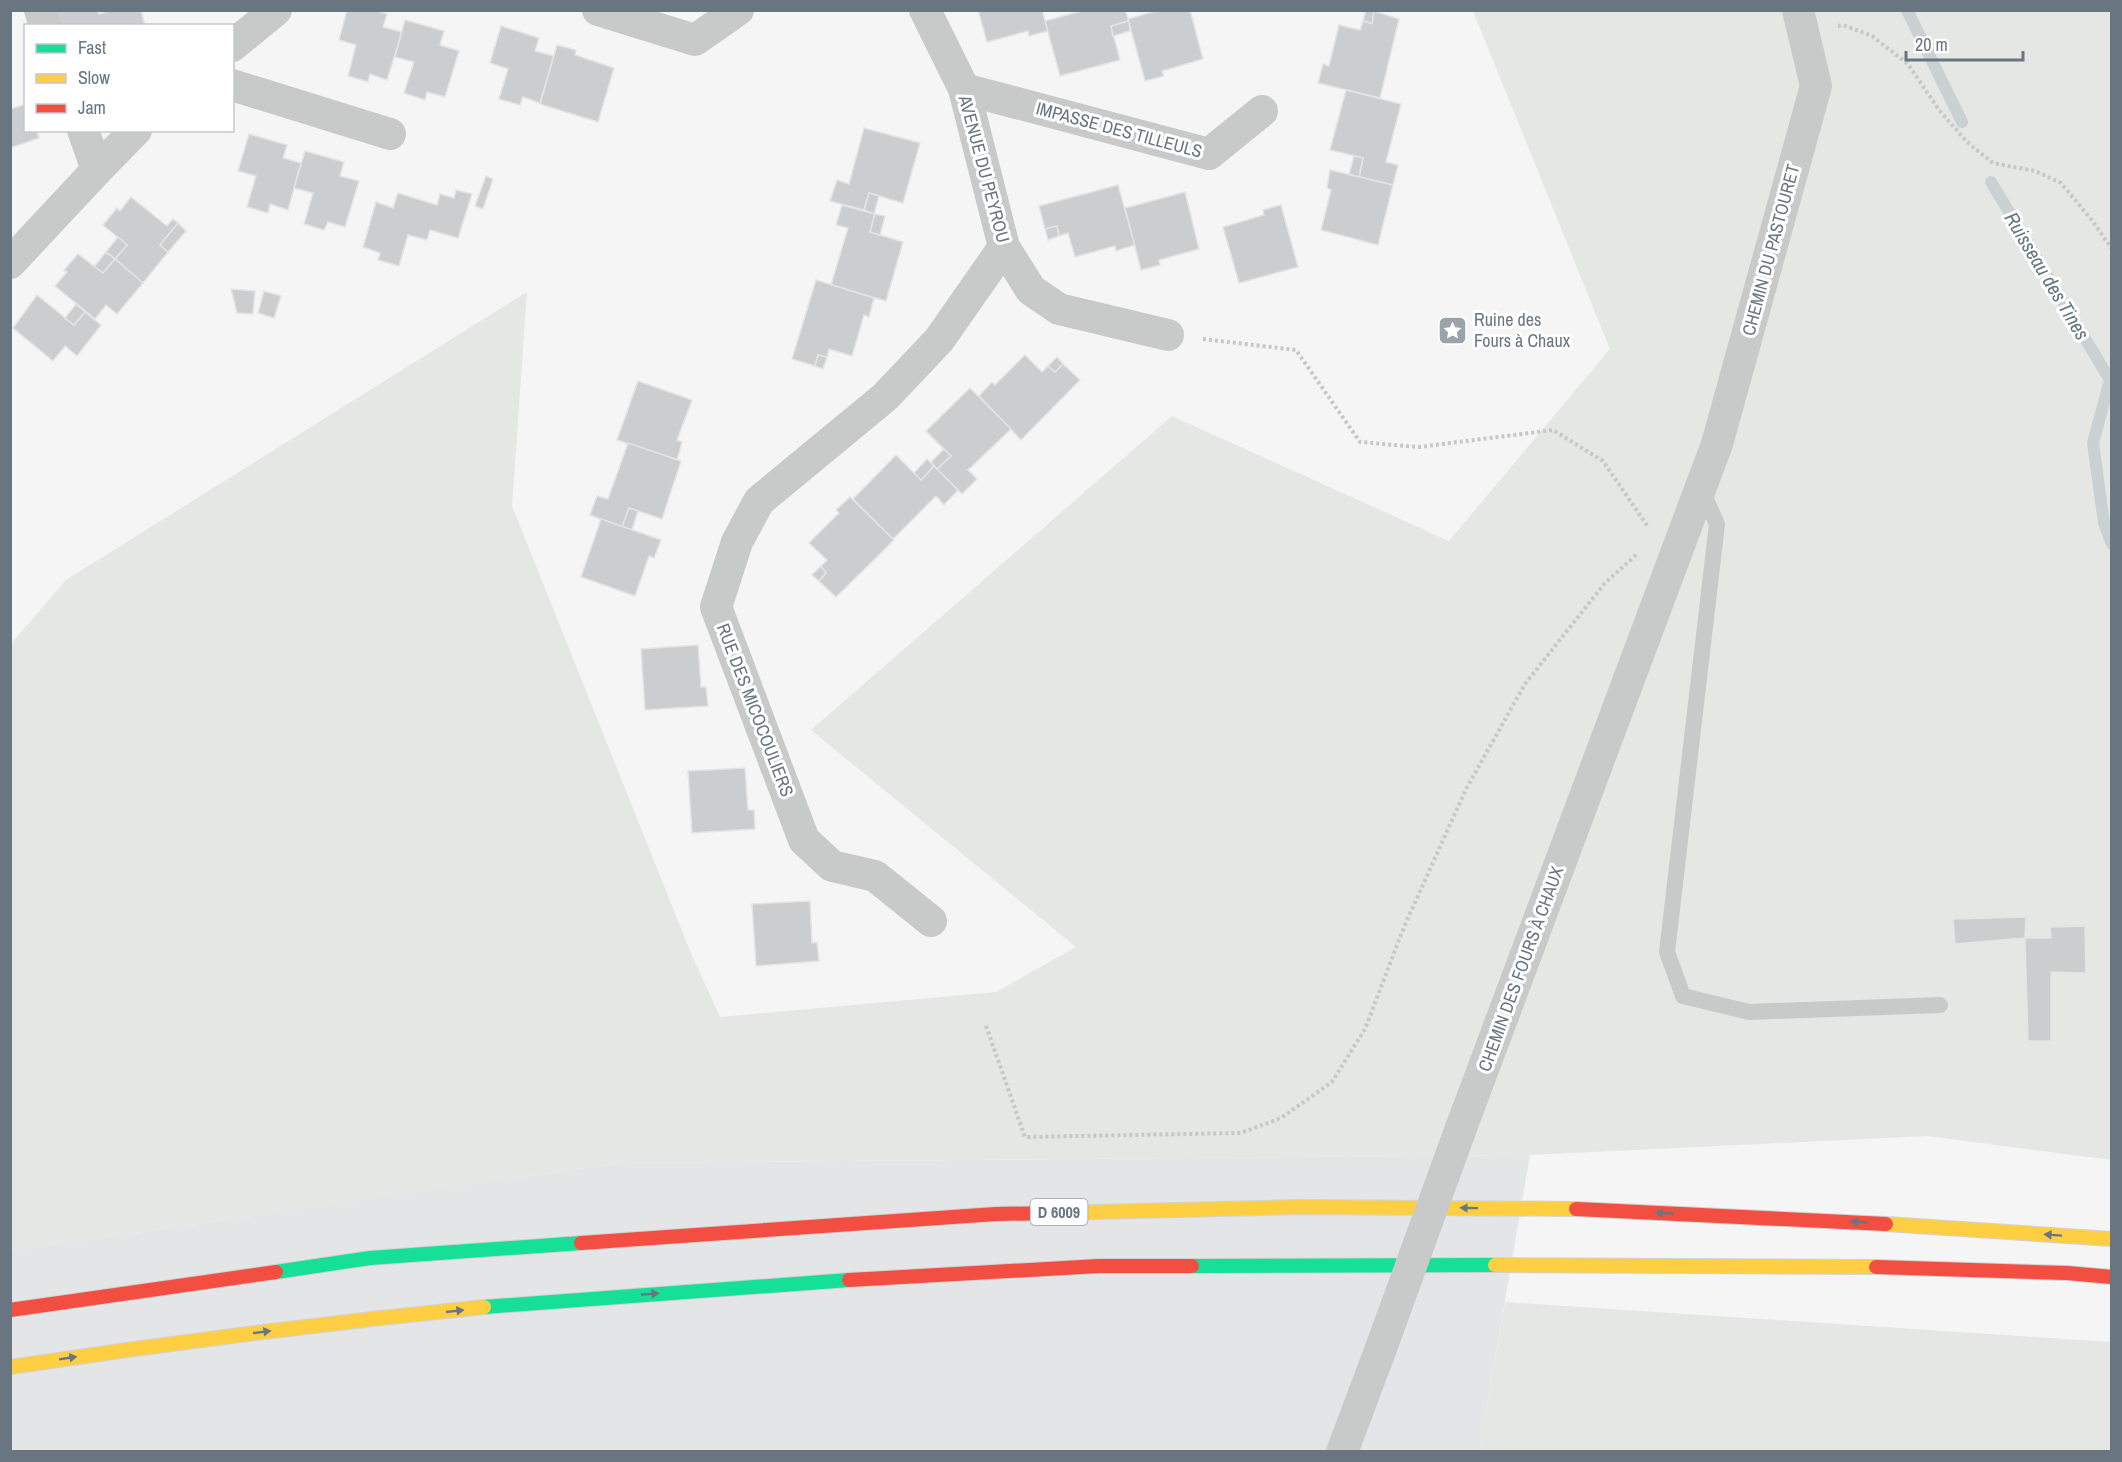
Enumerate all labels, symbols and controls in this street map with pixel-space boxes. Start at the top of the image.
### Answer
legend [24,24,234,132]
scale bar [1906,24,2023,62]
text: 20 m [1915,32,1948,57]
text: Fast [78,35,106,60]
text: Slow [78,65,110,90]
street label: AVENUE DU PEYROU [953,92,1016,245]
text: Jam [78,95,106,120]
street label: IMPASSE DES TILLEULS [1033,95,1205,164]
street label: CHEMIN DU PASTOURET [1736,161,1805,338]
water label: Ruisseau des Tines [1999,207,2096,345]
place label: Ruine des Fours à Chaux [1474,307,1571,353]
place icon: Ruine des Fours à Chaux [1437,314,1469,346]
street label: RUE DES MICOCOULIERS [711,620,800,800]
street label: CHEMIN DES FOURS À CHAUX [1472,863,1569,1075]
road number: D 6009 [1030,1199,1088,1225]
one-way arrow [1459,1203,1478,1213]
one-way arrow [1654,1208,1673,1218]
one-way arrow [1849,1217,1868,1226]
one-way arrow [2044,1230,2063,1240]
one-way arrow [640,1289,659,1299]
one-way arrow [446,1306,465,1316]
one-way arrow [252,1327,271,1336]
one-way arrow [59,1353,78,1362]

